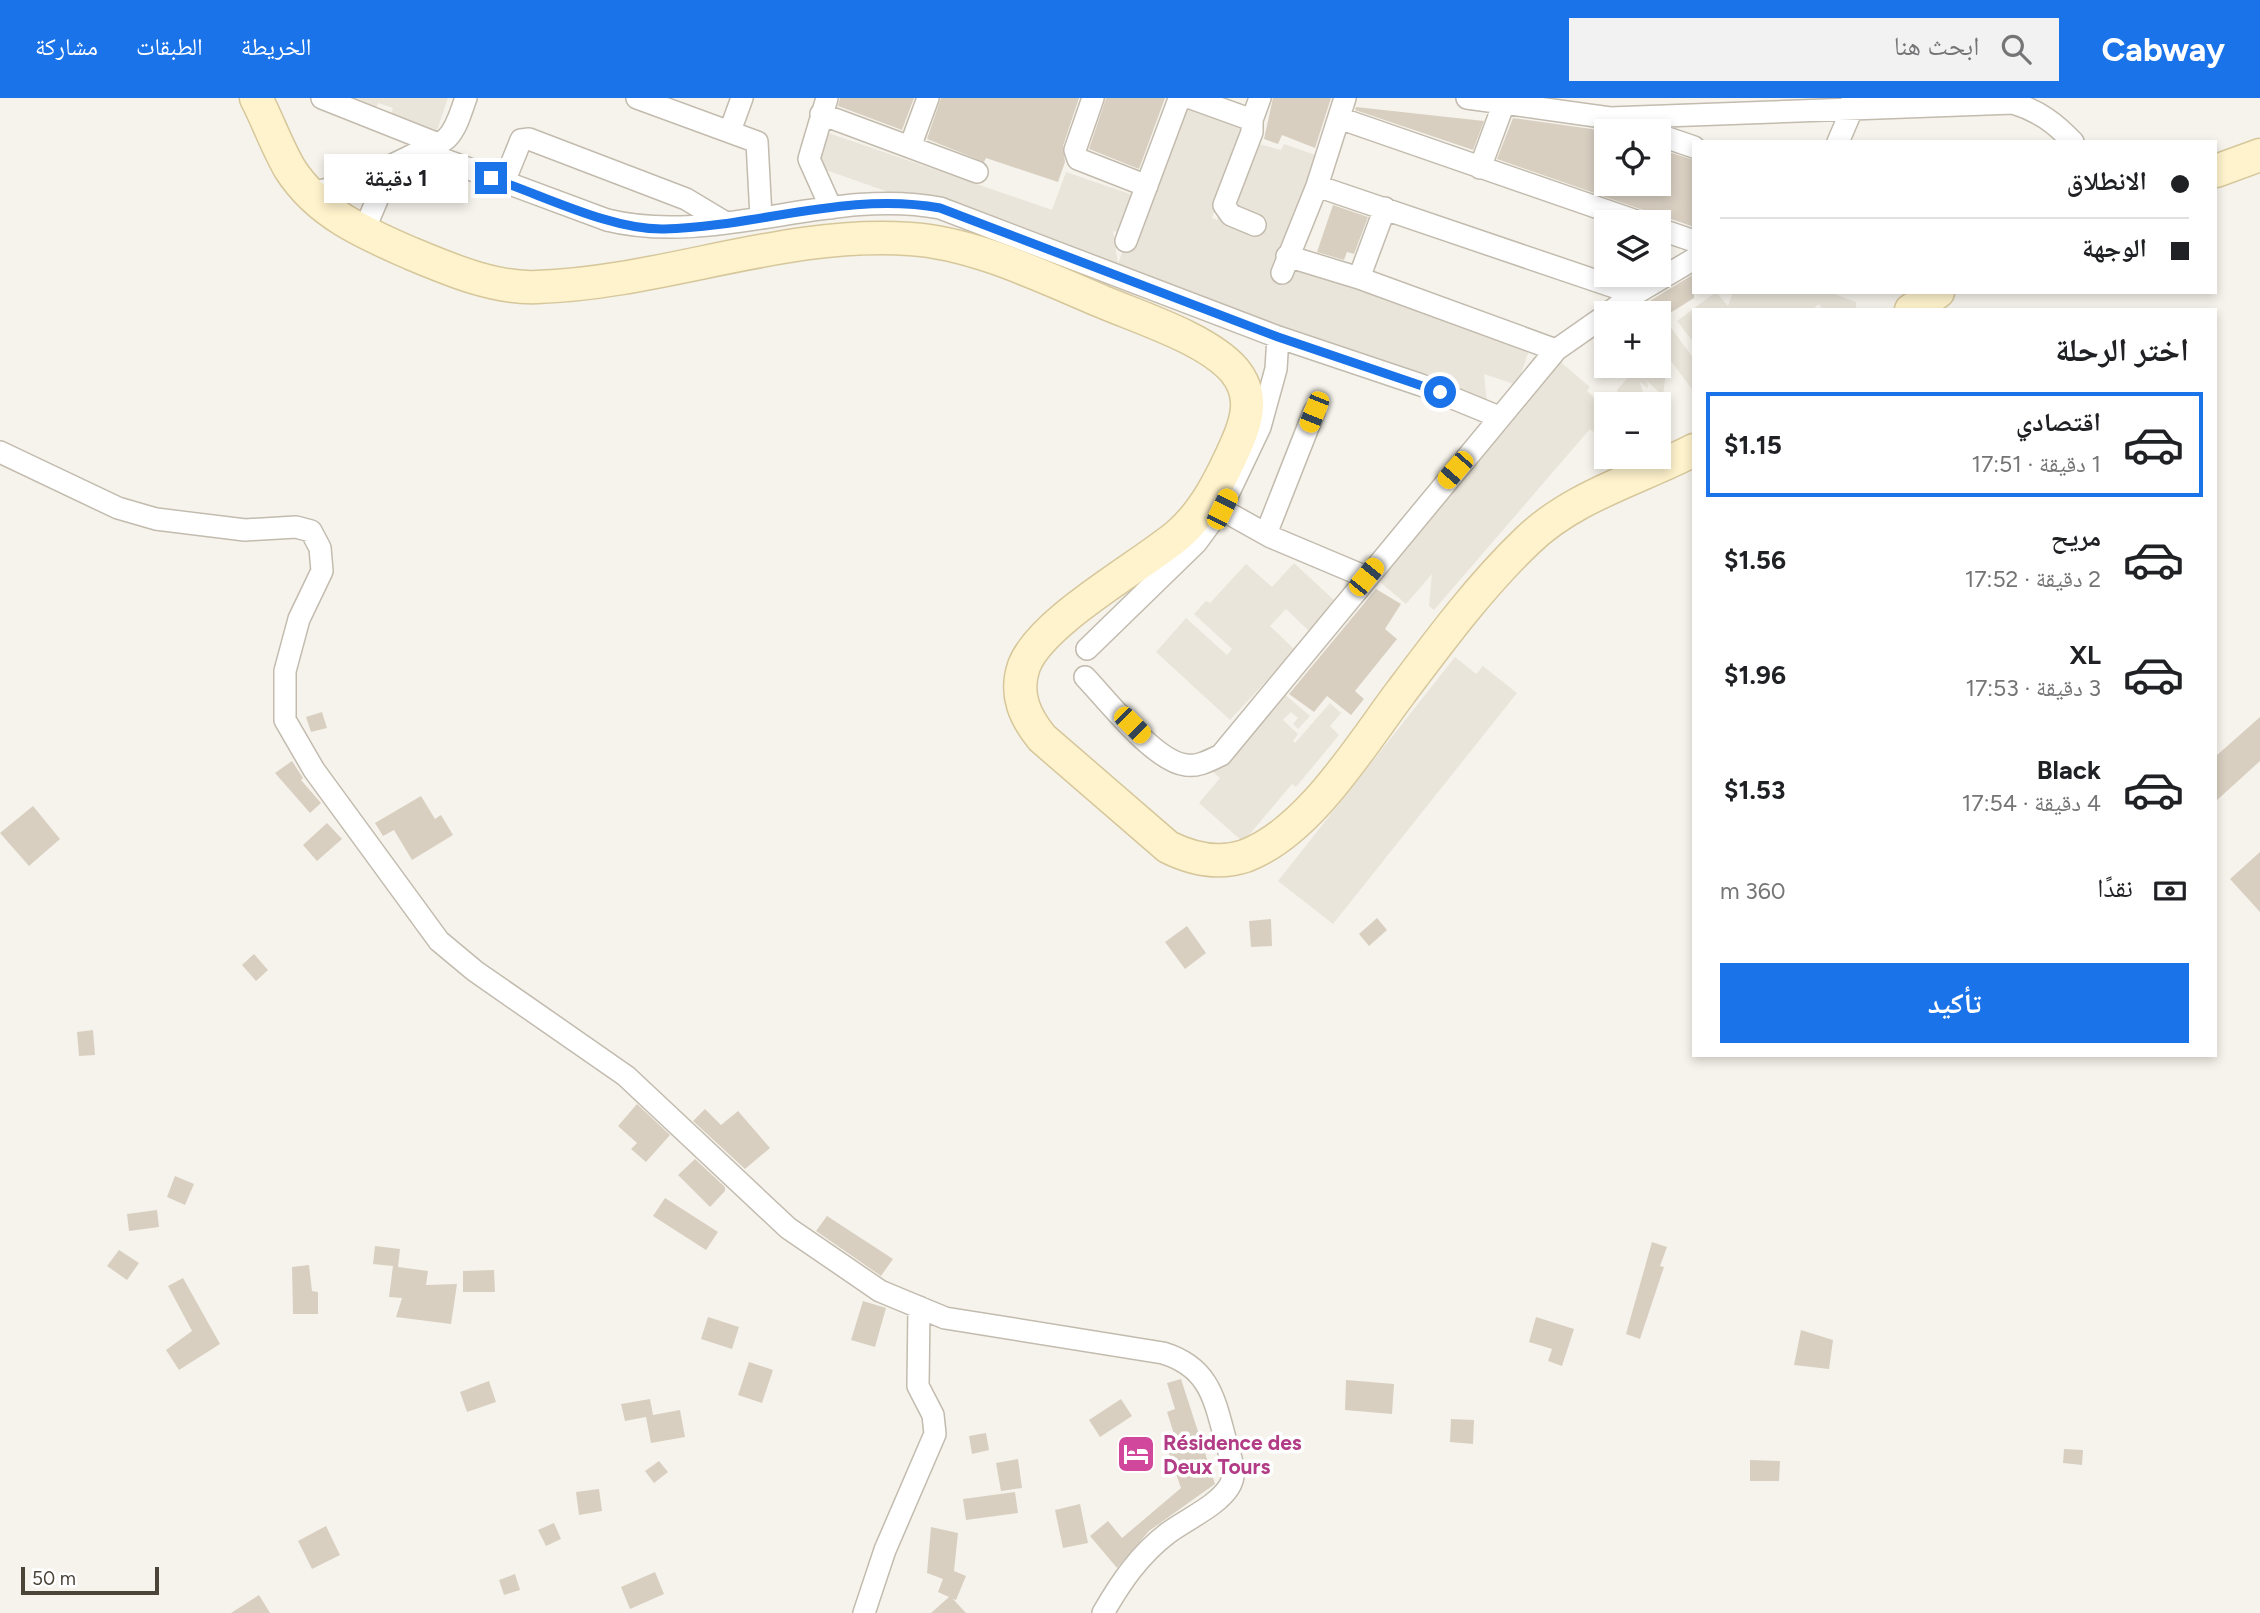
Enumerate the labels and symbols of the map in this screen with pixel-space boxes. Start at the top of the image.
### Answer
callout: 1 دقيقة [323,154,466,202]
route end [475,162,507,194]
route start [1424,376,1456,408]
car [1297,389,1332,435]
car [1434,447,1477,493]
car [1204,486,1241,532]
car [1345,554,1388,600]
car [1110,703,1155,747]
place label: Résidence des Deux Tours [1163,1430,1302,1479]
hotel icon: Résidence des Deux Tours [1115,1433,1157,1475]
scale bar [21,1564,159,1596]

